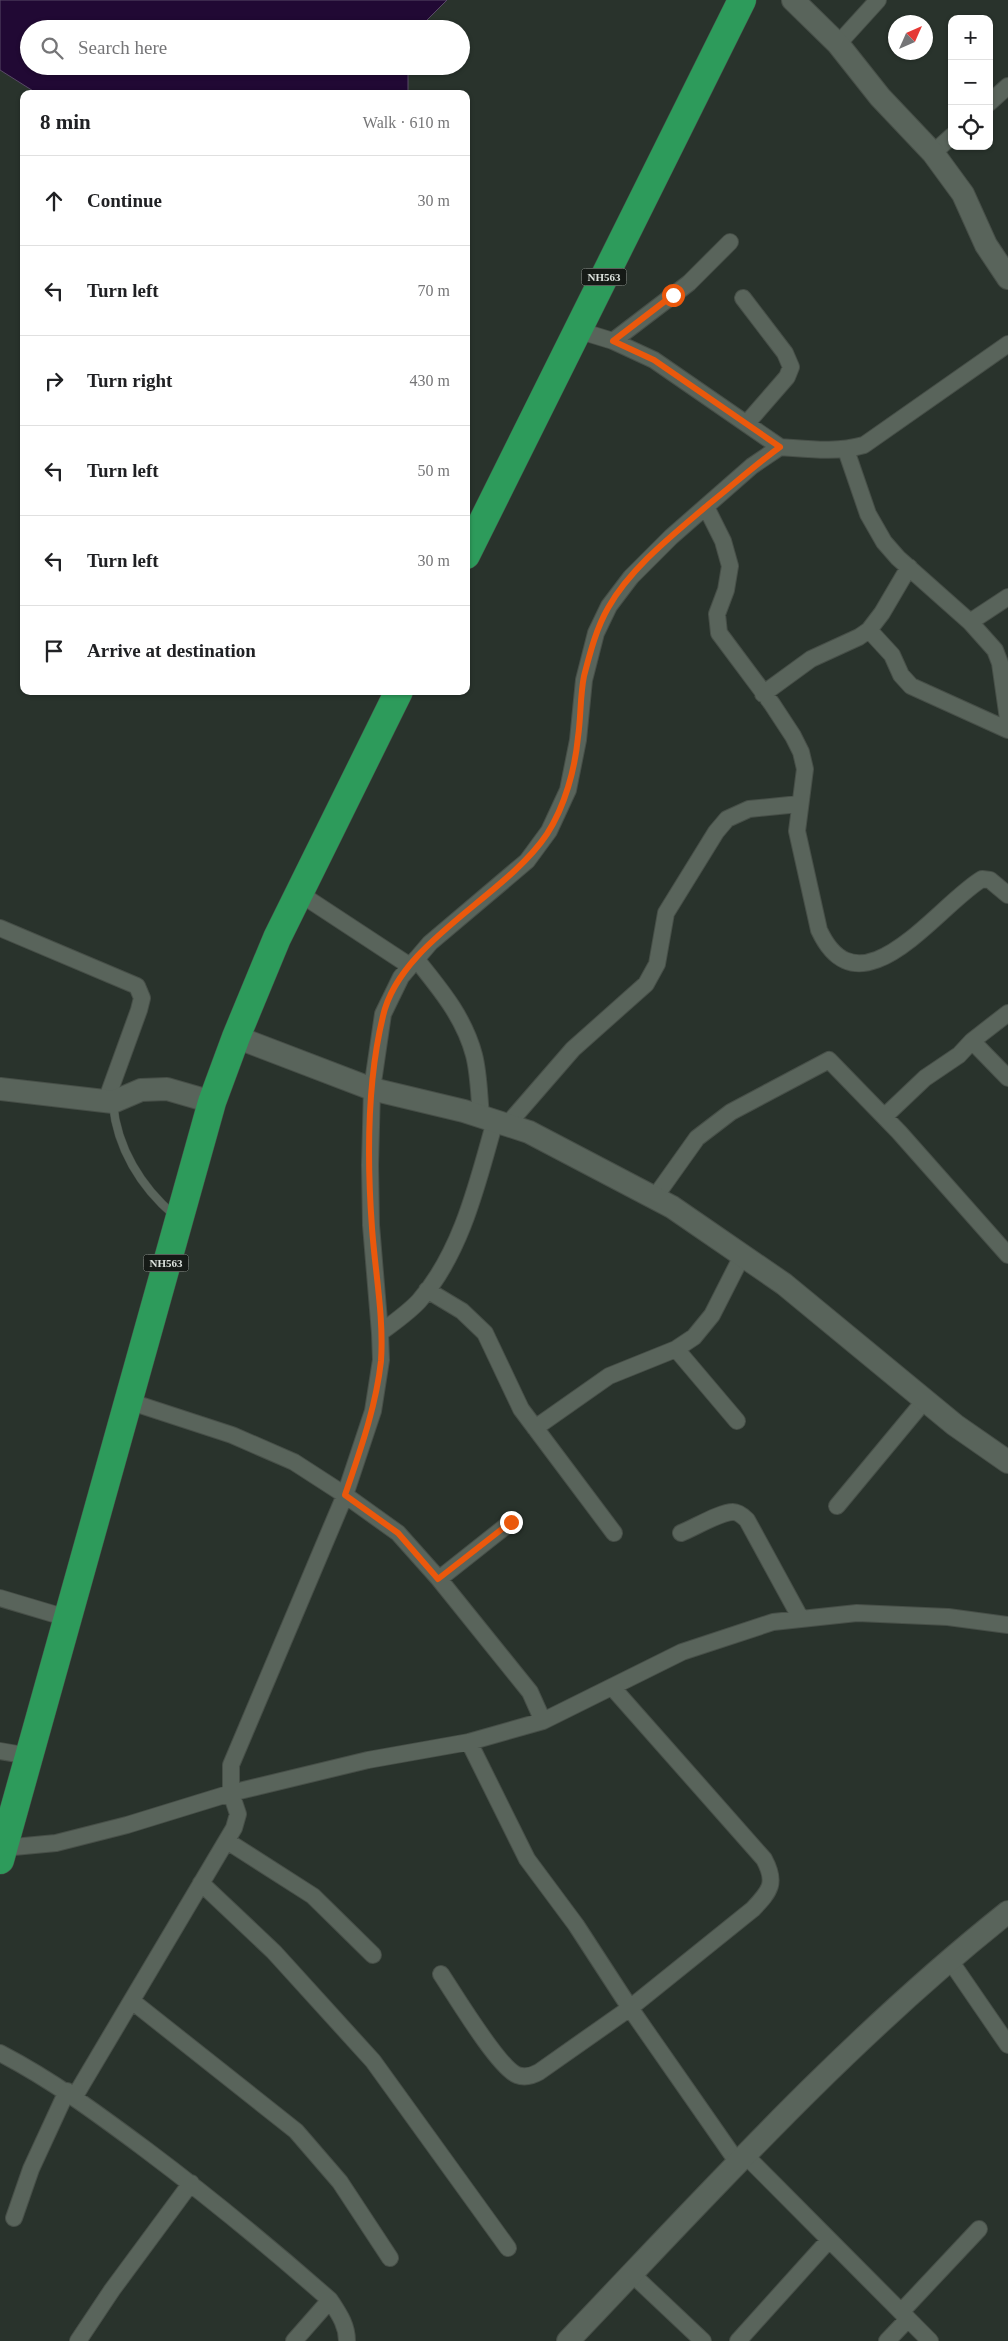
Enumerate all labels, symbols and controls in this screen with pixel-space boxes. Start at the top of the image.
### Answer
north arrow [888,15,933,60]
map controls [948,15,993,150]
button: + [948,15,993,60]
search box [20,20,470,75]
icon: search [38,34,66,62]
text: Search here [78,37,167,58]
button: − [948,60,993,105]
button: locate [948,105,993,150]
text: 8 min [40,110,91,134]
text: Walk · 610 m [363,114,450,131]
icon: ahead [40,187,68,215]
text: Continue [87,190,162,211]
text: 30 m [418,192,450,209]
road number: NH563 [582,268,626,286]
icon: left [40,277,68,305]
text: Turn left [87,280,159,301]
text: 70 m [418,282,450,299]
route start [662,284,685,307]
icon: right [40,367,68,395]
text: Turn right [87,370,172,391]
text: 430 m [410,372,450,389]
icon: left [40,457,68,485]
text: Turn left [87,460,159,481]
text: 50 m [418,462,450,479]
icon: left [40,547,68,575]
text: Turn left [87,550,159,571]
text: 30 m [418,552,450,569]
icon: arrive [40,637,68,665]
text: Arrive at destination [87,640,256,661]
road number: NH563 [144,1254,188,1272]
route end [500,1511,523,1534]

